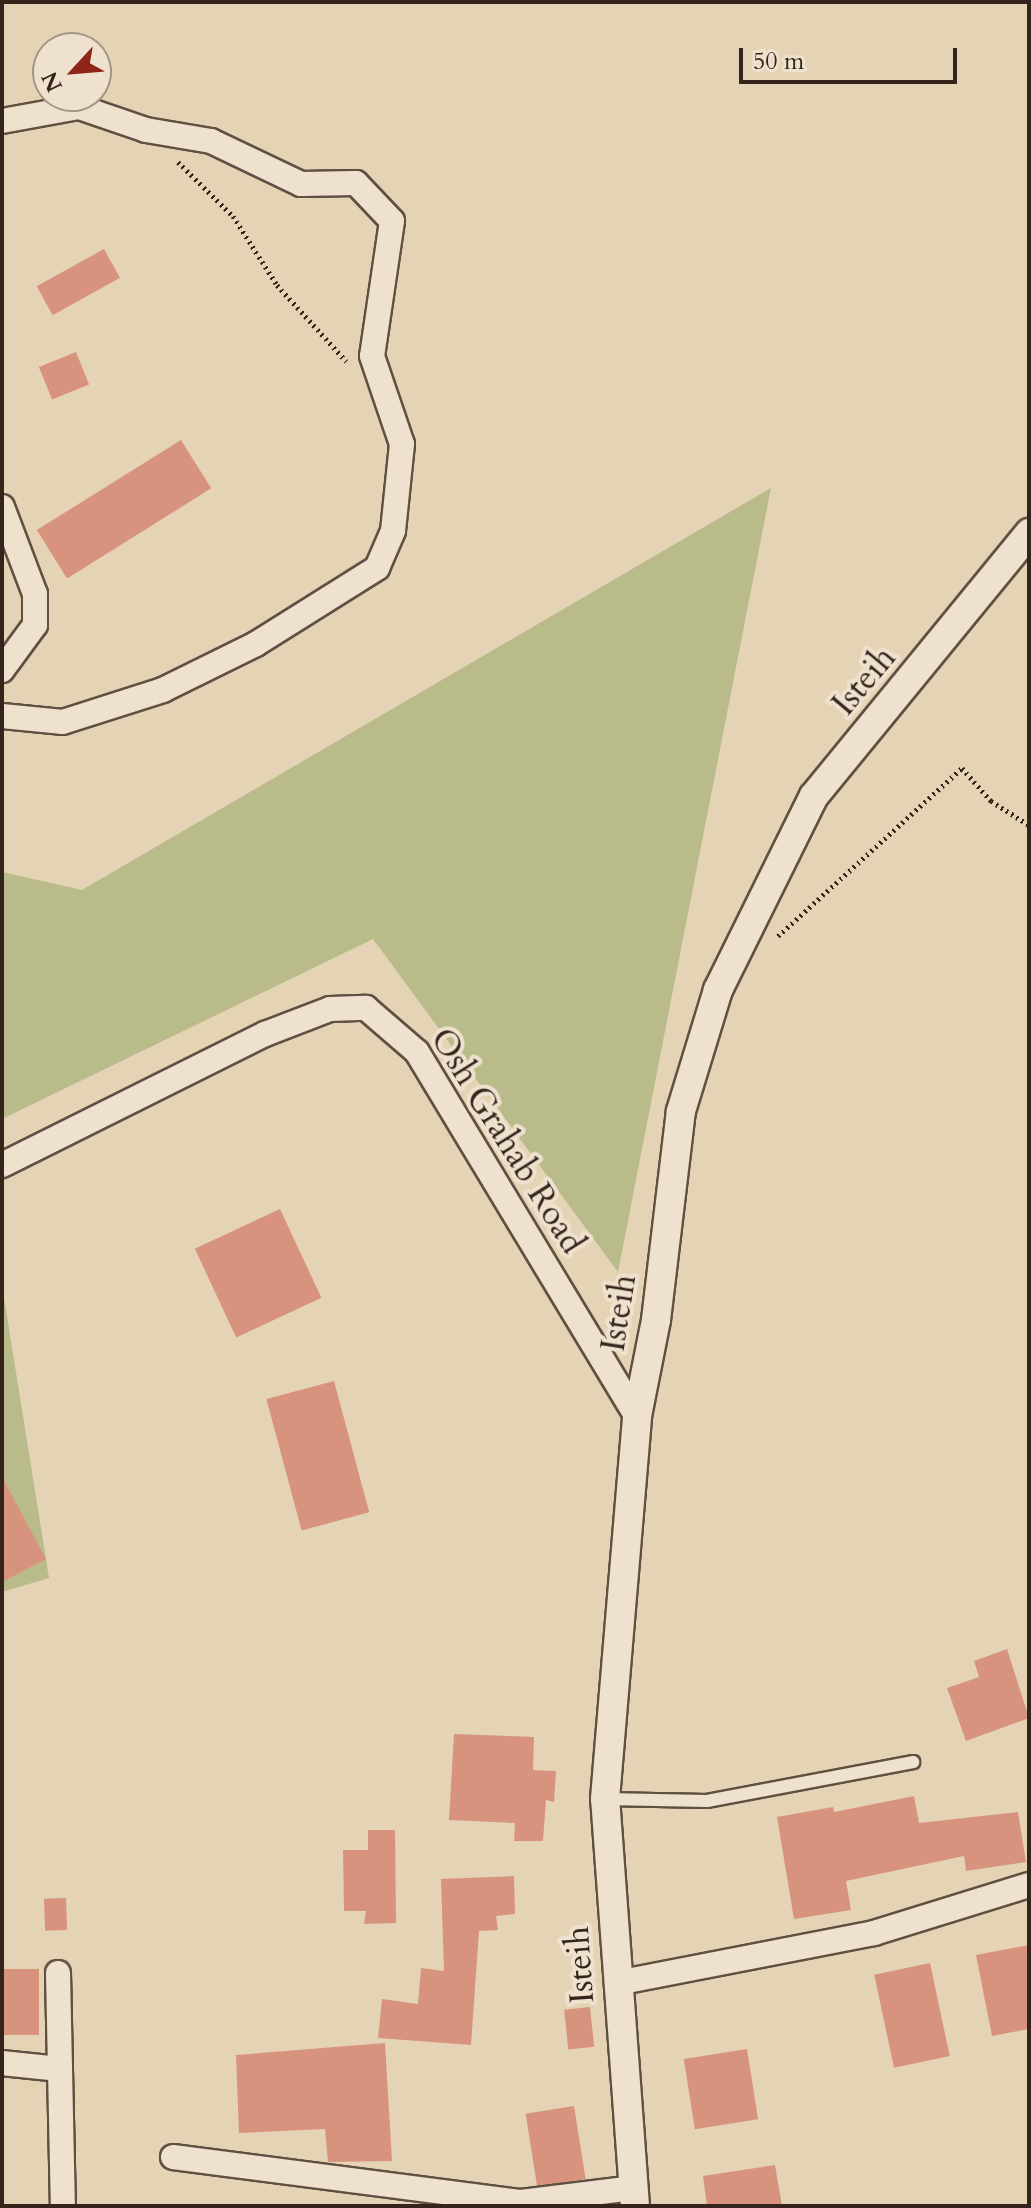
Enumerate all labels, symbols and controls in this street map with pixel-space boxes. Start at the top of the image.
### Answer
north arrow [32,32,112,112]
scale bar [743,32,961,82]
text: 50 m [753,45,804,78]
text: N [35,66,70,97]
street label: Isteih [824,638,904,724]
street label: Osh Grahab Road [421,1021,593,1261]
street label: Isteih [593,1272,645,1354]
street label: Isteih [557,1925,603,2005]

